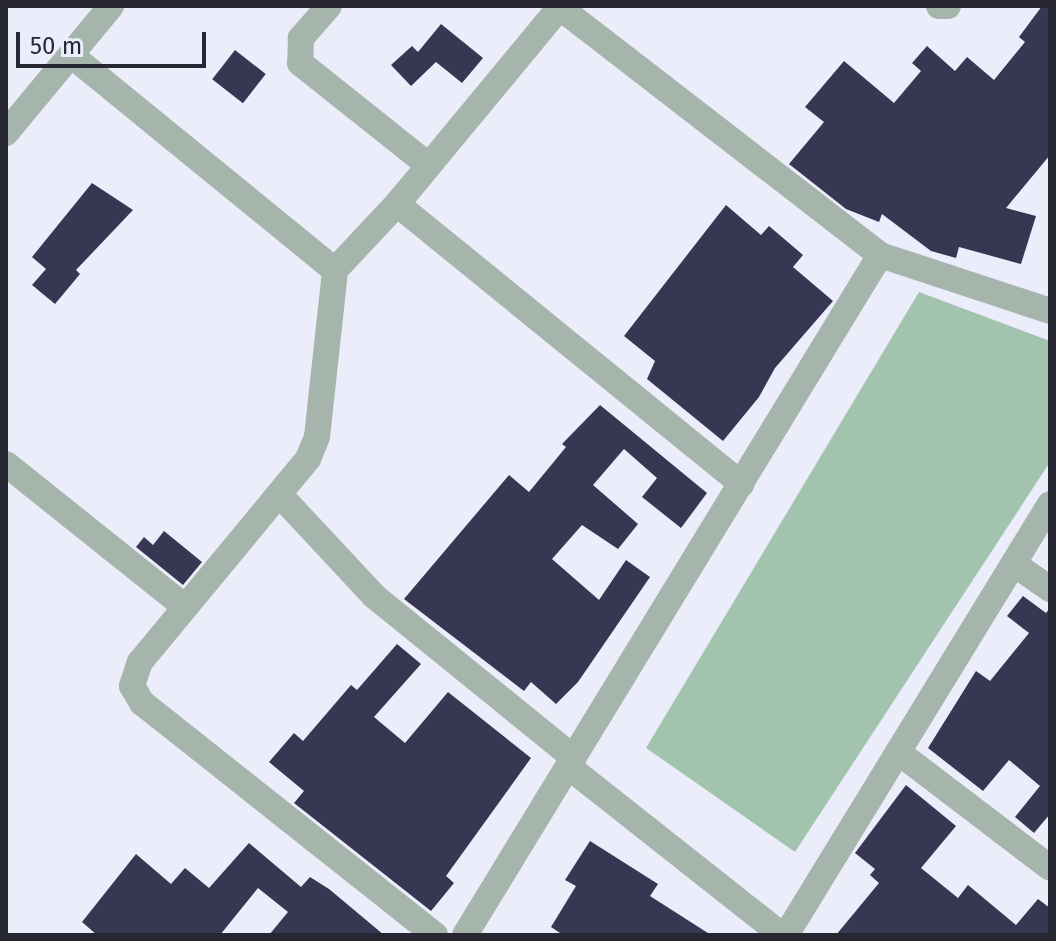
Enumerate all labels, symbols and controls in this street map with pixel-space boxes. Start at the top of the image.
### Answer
scale bar [20,16,210,66]
text: 50 m [30,32,82,60]

